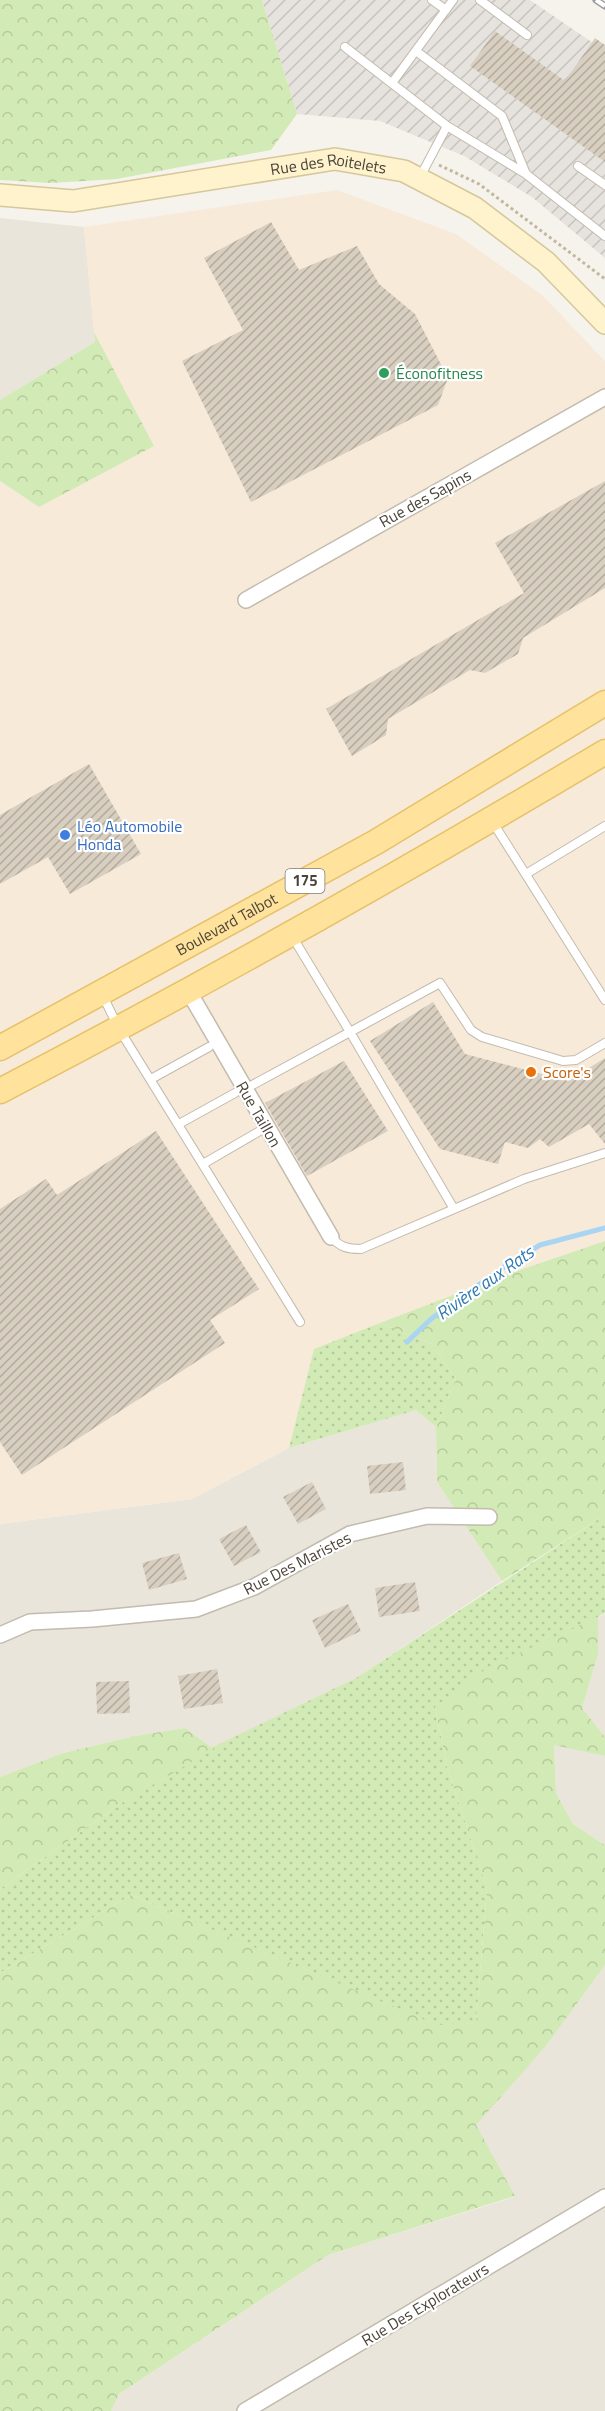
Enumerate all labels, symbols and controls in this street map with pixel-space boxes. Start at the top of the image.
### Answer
street label: Rue des Roitelets [268,147,389,181]
place label: Éconofitness [396,361,483,385]
marker: Éconofitness [377,366,391,380]
street label: Rue des Sapins [375,463,475,533]
place label: Léo Automobile Honda [77,814,182,856]
marker: Léo Automobile Honda [58,828,72,842]
road number: 175 [286,869,324,893]
street label: Boulevard Talbot [171,886,282,962]
place label: Score's [543,1060,591,1084]
marker: Score's [524,1065,538,1079]
street label: Rue Taillon [230,1076,288,1152]
water label: Rivière aux Rats [430,1238,540,1326]
street label: Rue Des Maristes [239,1525,355,1601]
street label: Rue Des Explorateurs [357,2256,493,2352]

